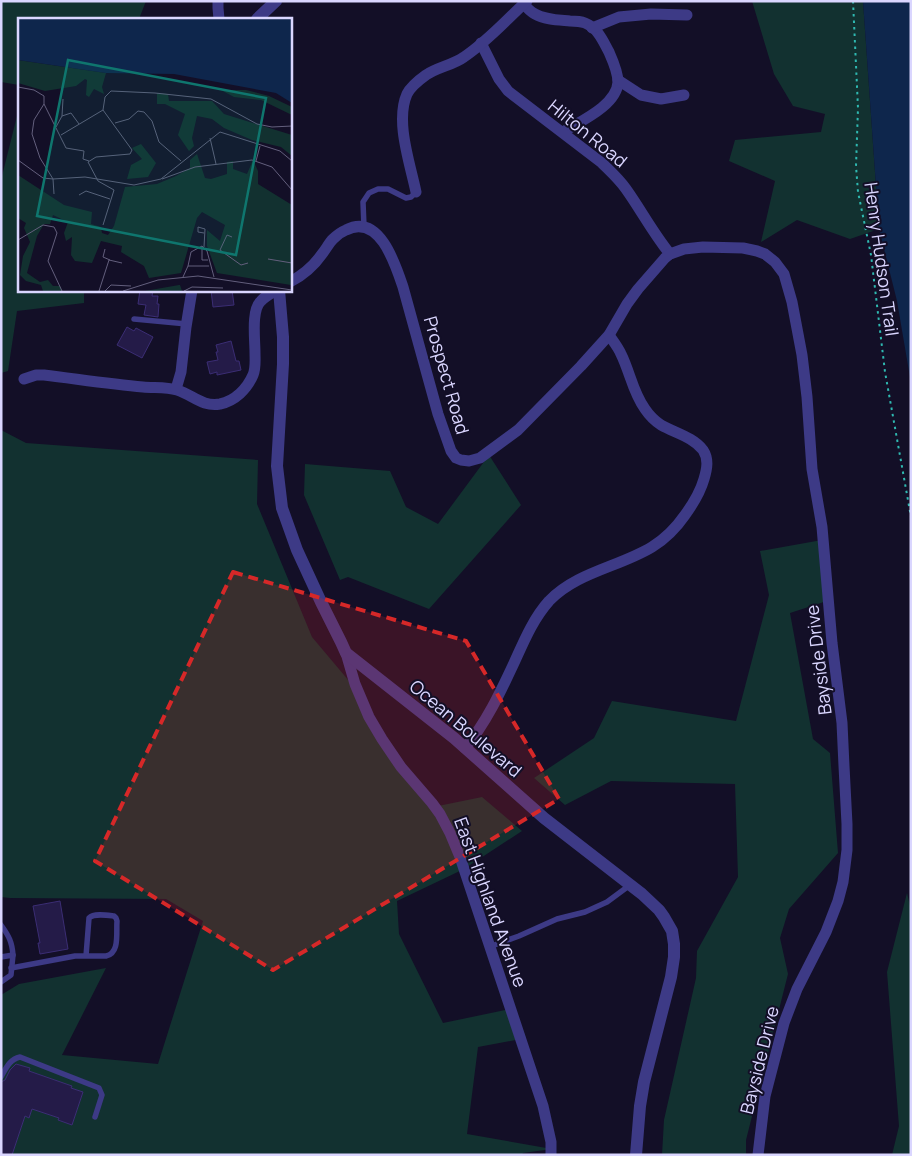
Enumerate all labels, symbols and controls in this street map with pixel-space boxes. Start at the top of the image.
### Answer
inset map [18,18,291,291]
street label: Hilton Road [543,94,633,172]
street label: Henry Hudson Trail [859,180,905,338]
street label: Prospect Road [419,313,475,437]
street label: Bayside Drive [799,604,837,716]
street label: Ocean Boulevard [405,674,527,782]
street label: East Highland Avenue [449,814,533,990]
street label: Bayside Drive [734,1003,784,1117]

